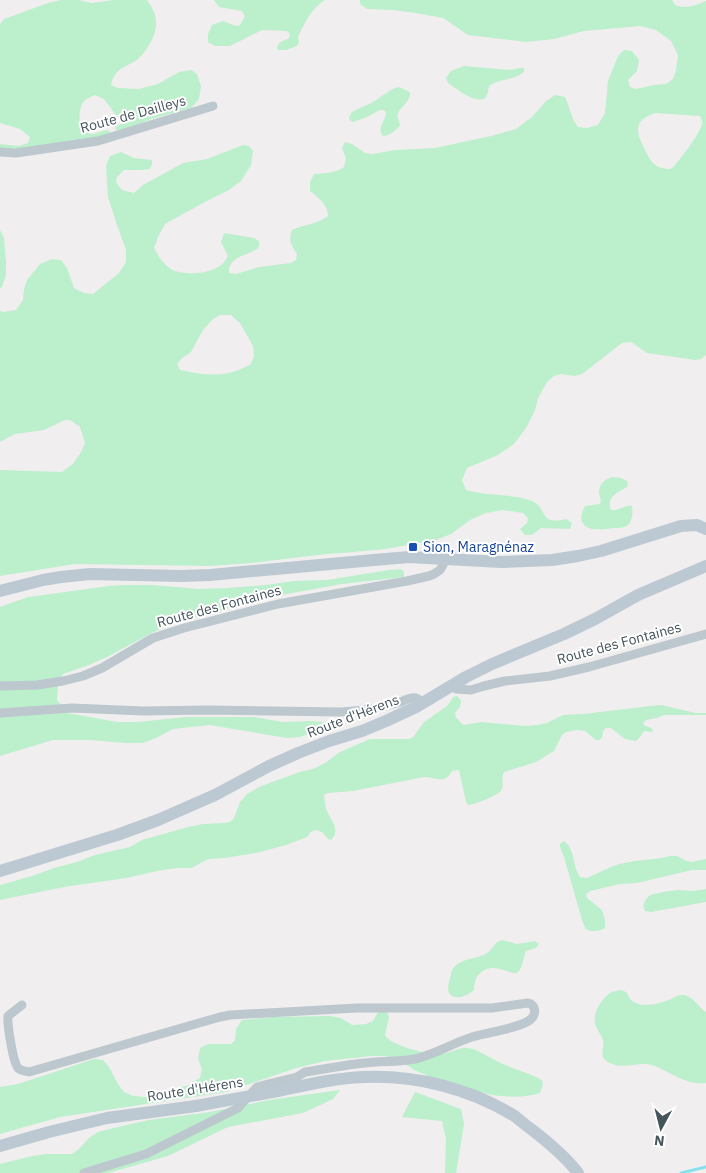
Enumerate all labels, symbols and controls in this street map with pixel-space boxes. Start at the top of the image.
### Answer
street label: Route de Dailleys [78,91,188,137]
place label: Sion, Maragnénaz [423,538,534,556]
marker: Sion, Maragnénaz [407,541,419,553]
street label: Route des Fontaines [155,581,283,631]
street label: Route des Fontaines [555,618,683,668]
street label: Route d'Hérens [304,690,402,742]
street label: Route d'Hérens [146,1072,244,1105]
north arrow [636,1103,686,1153]
text: N [653,1131,666,1150]

